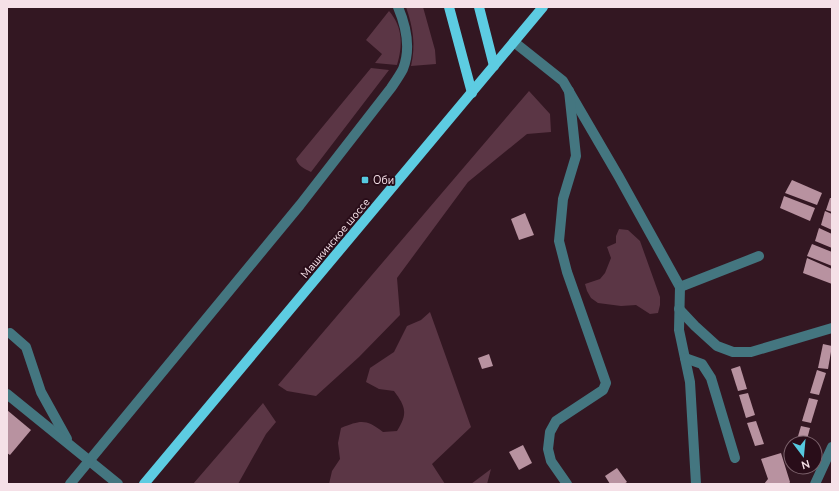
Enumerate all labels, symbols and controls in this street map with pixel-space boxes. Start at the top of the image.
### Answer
place label: Оби [373,173,394,188]
marker: Оби [360,175,370,185]
street label: Машкинское шоссе [297,195,373,282]
north arrow [783,435,823,475]
text: N [800,456,812,472]

